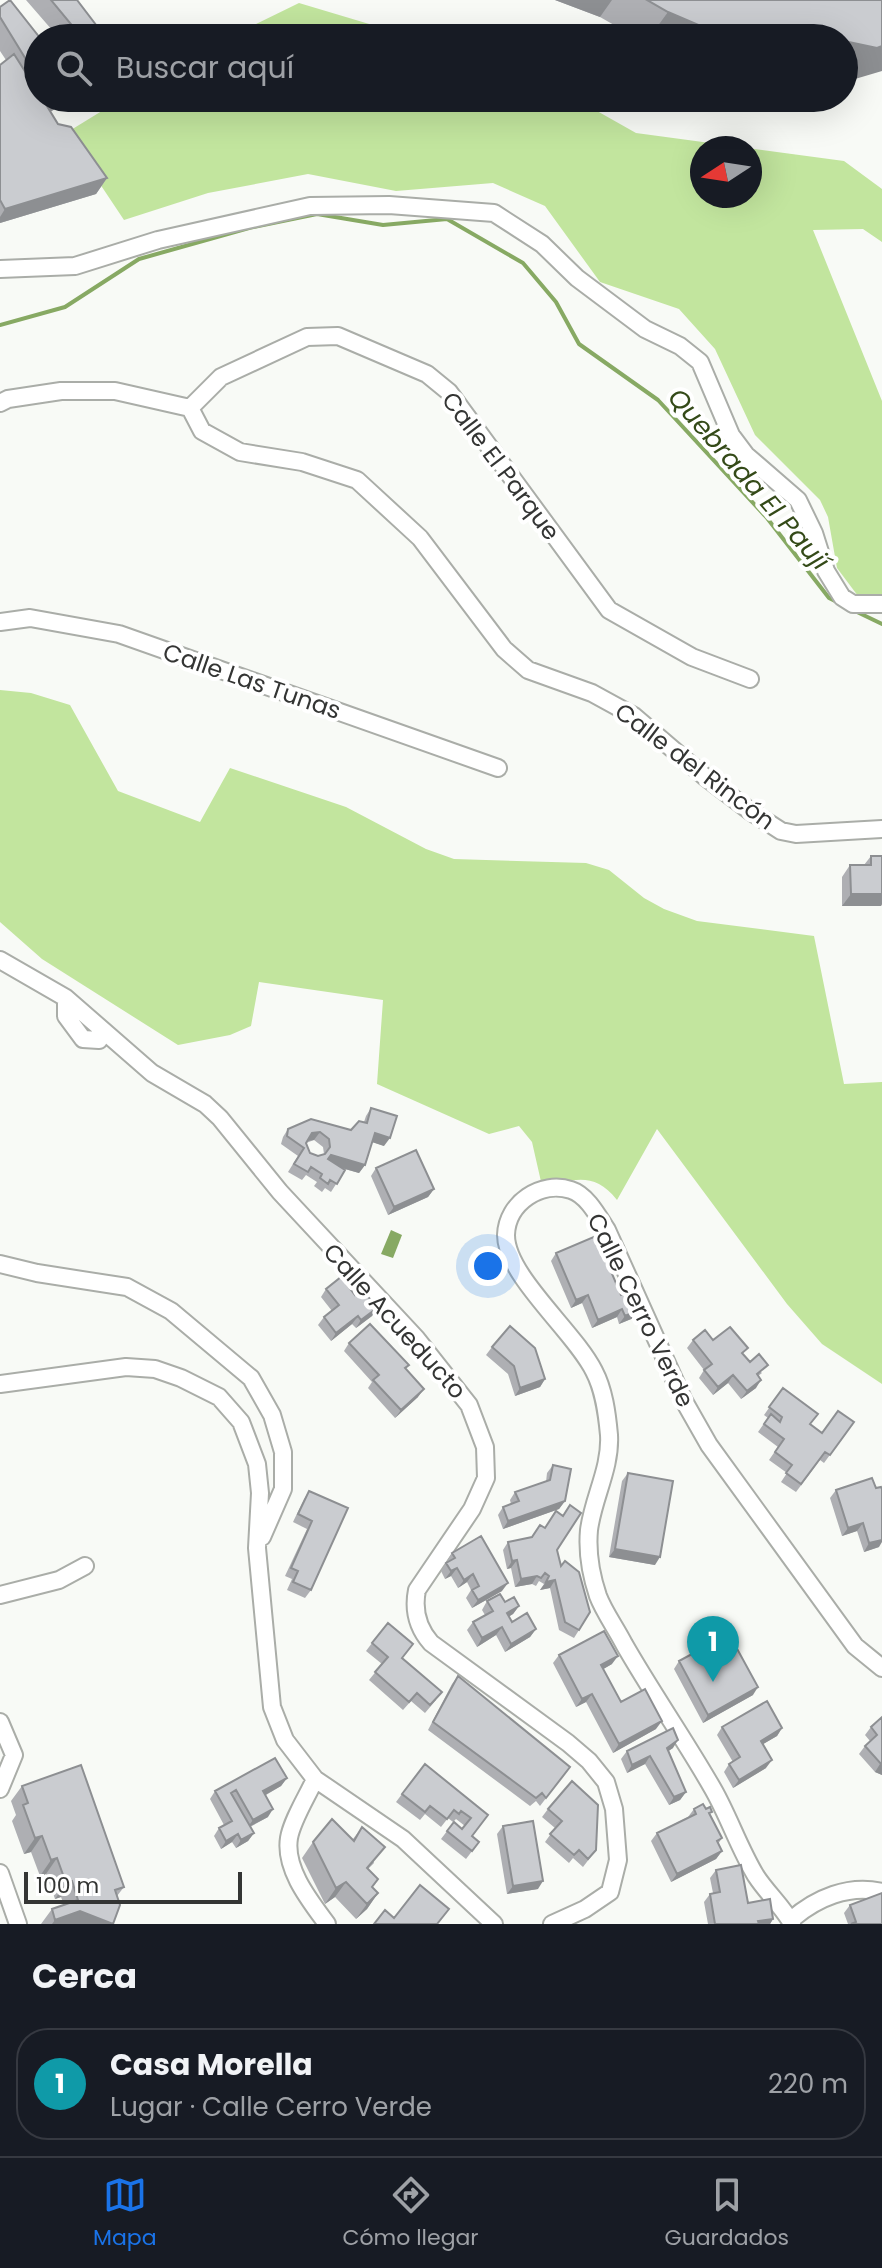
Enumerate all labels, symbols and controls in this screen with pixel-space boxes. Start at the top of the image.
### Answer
search box [24,24,858,112]
icon: search [52,46,96,90]
text: Buscar aquí [116,46,294,89]
north arrow [690,136,762,208]
water label: Quebrada El Paují [660,380,840,580]
street label: Calle El Parque [434,385,568,547]
street label: Calle Las Tunas [159,635,345,727]
street label: Calle del Rincón [608,695,782,837]
street label: Calle Cerro Verde [580,1207,702,1413]
street label: Calle Acueducto [316,1236,474,1406]
your location [468,1246,508,1286]
pin: 1 [687,1616,739,1682]
scale bar [24,1868,242,1904]
text: 100 m [36,1870,99,1901]
text: Cerca [32,1952,137,2000]
text: Casa Morella [110,2043,313,2086]
text: 1 [55,2066,65,2102]
text: 220 m [768,2066,848,2102]
text: Lugar · Calle Cerro Verde [110,2089,432,2125]
tab: Mapa [93,2173,157,2254]
tab: Cómo llegar [342,2173,479,2254]
tab: Guardados [665,2173,789,2254]

